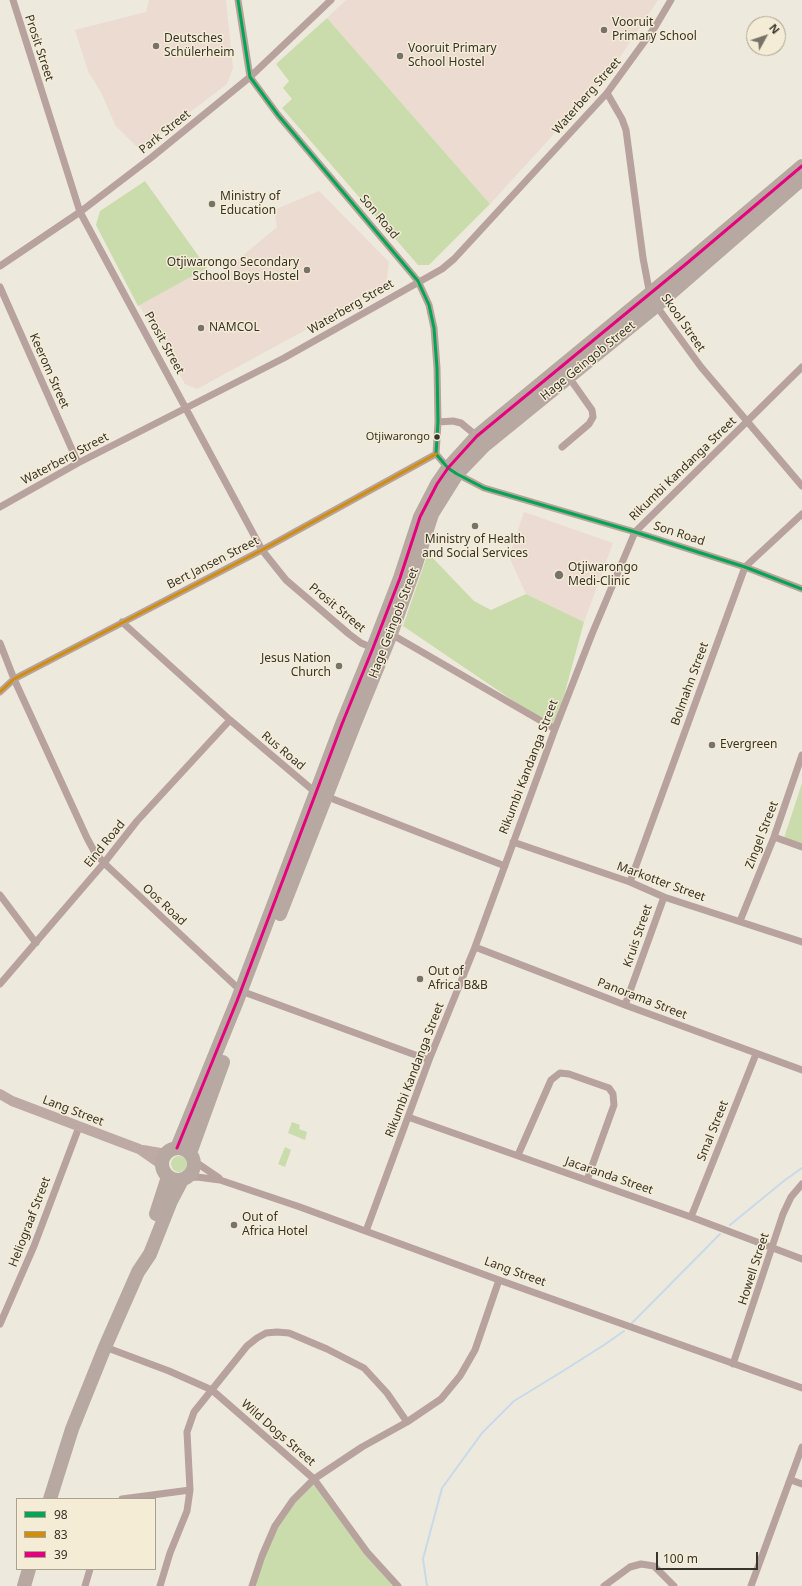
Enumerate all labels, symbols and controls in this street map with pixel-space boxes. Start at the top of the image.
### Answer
street label: Prosit Street [21,13,57,83]
place label: Vooruit Primary School [612,16,697,44]
north arrow [746,16,786,56]
text: N [766,20,783,37]
marker: Vooruit Primary School [599,25,609,35]
place label: Deutsches Schülerheim [164,32,234,60]
marker: Deutsches Schülerheim [151,41,161,51]
place label: Vooruit Primary School Hostel [408,42,497,70]
marker: Vooruit Primary School Hostel [395,51,405,61]
street label: Waterberg Street [550,55,624,137]
street label: Park Street [136,107,194,157]
place label: Ministry of Education [220,190,280,218]
street label: Son Road [356,192,402,242]
marker: Ministry of Education [207,199,217,209]
place label: Otjiwarongo Secondary School Boys Hostel [167,256,299,284]
marker: Otjiwarongo Secondary School Boys Hostel [302,265,312,275]
street label: Waterberg Street [306,277,396,337]
street label: Skool Street [658,291,708,355]
street label: Prosit Street [141,309,187,377]
street label: Hage Geingob Street [538,318,638,404]
place label: NAMCOL [209,321,260,335]
marker: NAMCOL [196,323,206,333]
street label: Keerom Street [26,331,72,411]
street label: Rikumbi Kandanga Street [627,414,739,524]
street label: Waterberg Street [19,430,111,488]
place label: Otjiwarongo [366,430,430,444]
marker: Otjiwarongo [432,432,442,442]
street label: Son Road [651,519,707,549]
marker: Ministry of Health and Social Services [470,521,480,531]
place label: Ministry of Health and Social Services [422,533,528,561]
street label: Bert Jansen Street [165,534,261,592]
place label: Otjiwarongo Medi-Clinic [568,561,638,589]
street label: Hage Geingob Street [366,566,422,680]
marker: Otjiwarongo Medi-Clinic [553,569,565,581]
street label: Prosit Street [306,580,368,636]
street label: Bolmahn Street [668,640,712,728]
place label: Jesus Nation Church [261,652,331,680]
marker: Jesus Nation Church [334,661,344,671]
street label: Rikumbi Kandanga Street [497,698,561,836]
street label: Rus Road [258,729,308,773]
place label: Evergreen [720,738,777,752]
marker: Evergreen [707,740,717,750]
street label: Zingel Street [743,799,781,871]
street label: Eind Road [82,818,128,870]
street label: Markotter Street [615,859,707,905]
street label: Oos Road [139,881,189,929]
street label: Kruis Street [621,903,655,969]
place label: Out of Africa B&B [428,965,488,993]
marker: Out of Africa B&B [415,974,425,984]
street label: Panorama Street [595,975,689,1023]
street label: Rikumbi Kandanga Street [383,1001,447,1139]
street label: Lang Street [40,1093,106,1129]
street label: Smal Street [694,1099,732,1163]
street label: Jacaranda Street [563,1154,655,1198]
street label: Heliograaf Street [6,1175,54,1269]
place label: Out of Africa Hotel [242,1211,308,1239]
marker: Out of Africa Hotel [229,1220,239,1230]
street label: Howell Street [736,1231,772,1307]
street label: Lang Street [482,1254,548,1290]
street label: Wild Dogs Street [238,1397,318,1469]
legend [16,1498,156,1570]
text: 98 [54,1506,68,1523]
text: 83 [54,1526,68,1543]
scale bar [658,1544,760,1570]
text: 39 [54,1546,68,1563]
text: 100 m [663,1550,698,1567]

